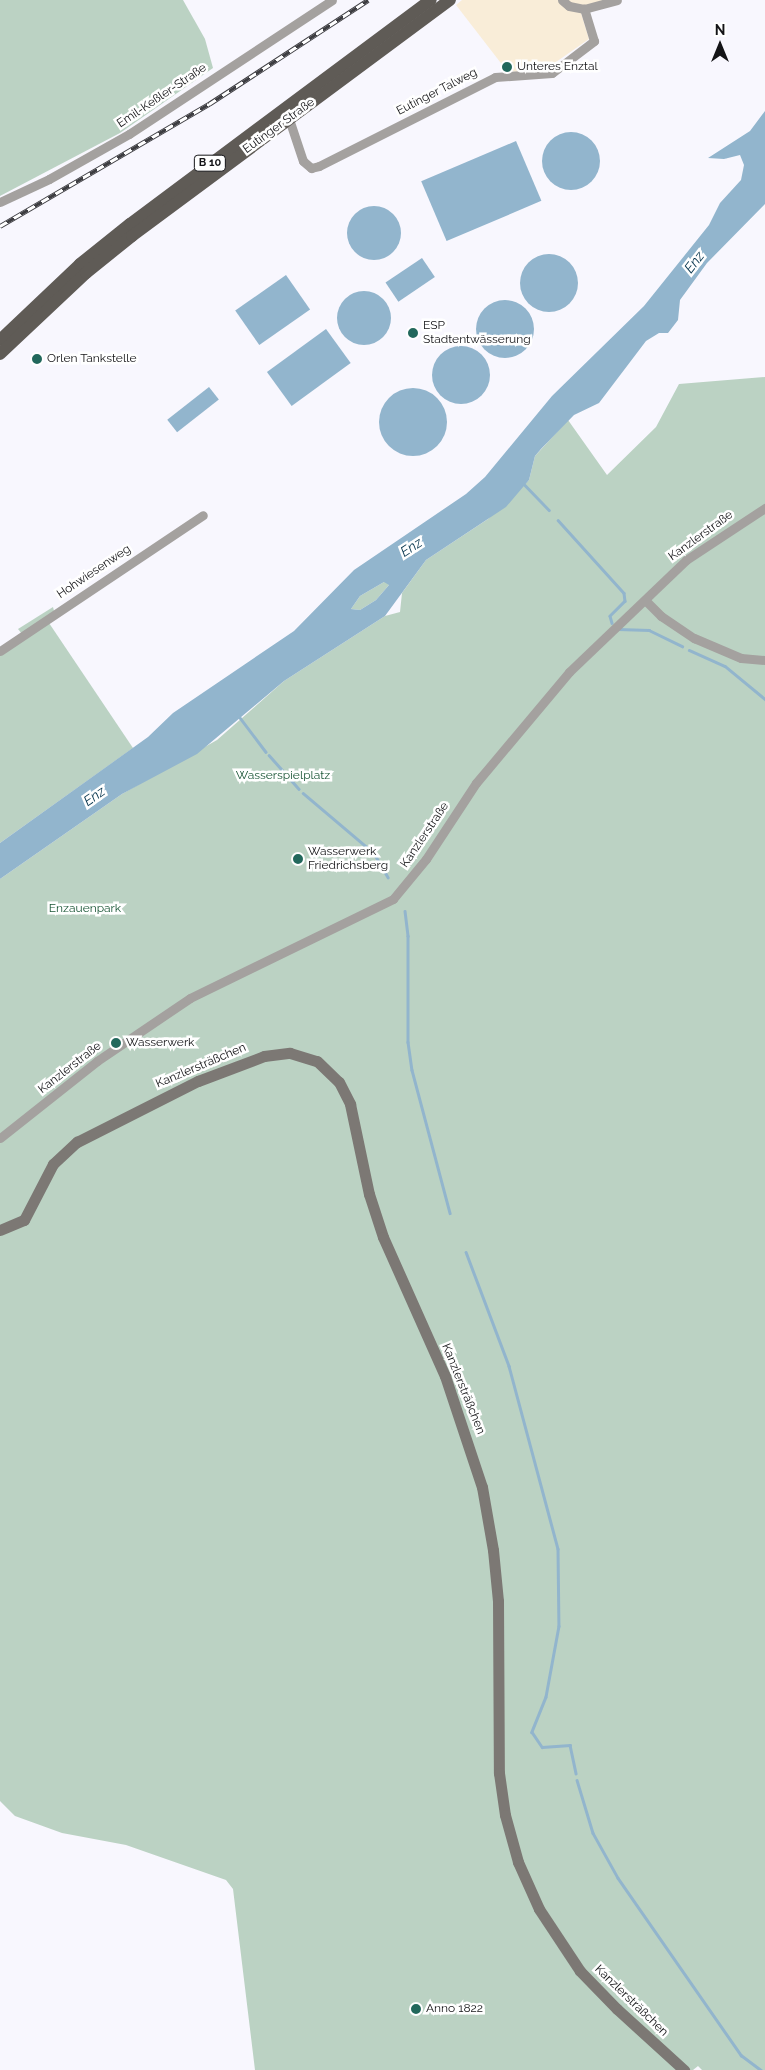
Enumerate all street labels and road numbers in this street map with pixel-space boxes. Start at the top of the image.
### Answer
street label: Emil-Keßler-Straße [115,61,209,131]
street label: Eutinger Talweg [394,65,480,119]
street label: Eutinger Straße [240,95,318,157]
road number: B 10 [194,154,226,172]
street label: Kanzlerstraße [666,508,736,564]
street label: Hohwiesenweg [54,542,134,602]
street label: Kanzlerstraße [398,800,452,870]
street label: Kanzlerstraße [36,1039,104,1097]
street label: Kanzlersträßchen [154,1041,248,1091]
street label: Kanzlersträßchen [438,1342,488,1436]
street label: Kanzlersträßchen [591,1962,671,2040]

